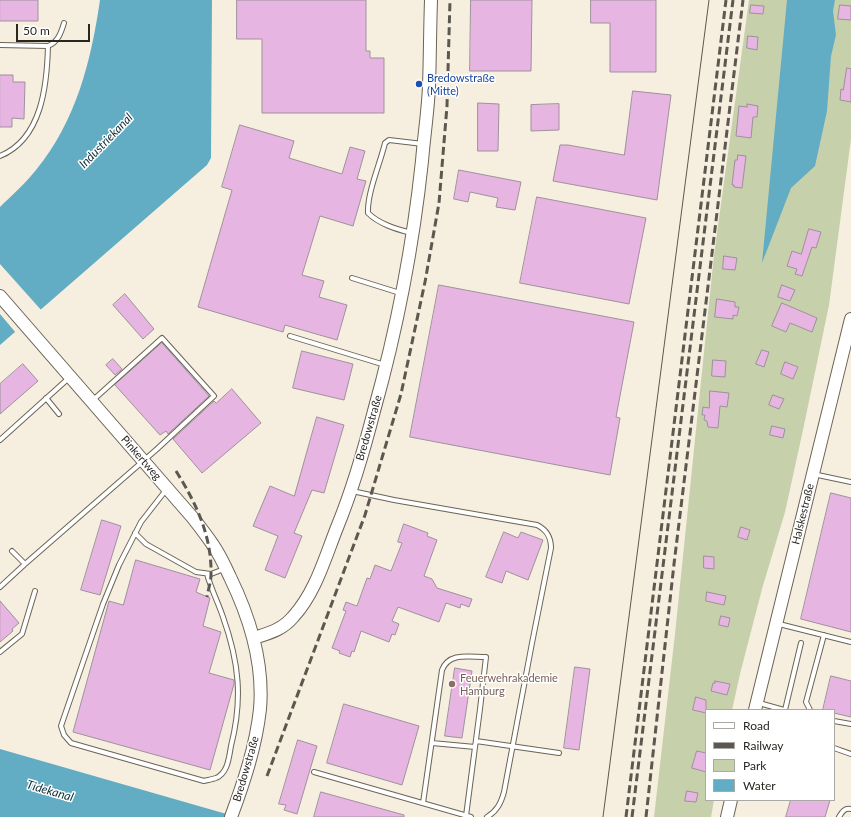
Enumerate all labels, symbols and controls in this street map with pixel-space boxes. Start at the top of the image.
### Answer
scale bar [18,16,92,42]
text: 50 m [23,23,50,38]
place label: Bredowstraße (Mitte) [427,71,495,97]
marker: Bredowstraße (Mitte) [414,79,424,89]
water label: Industriekanal [76,111,136,171]
street label: Bredowstraße [353,394,385,462]
street label: Pinkertweg [118,433,164,483]
street label: Halskestraße [789,482,817,546]
place label: Feuerwehrakademie Hamburg [460,671,558,697]
marker: Feuerwehrakademie Hamburg [447,679,457,689]
legend [705,709,835,801]
text: Road [743,718,770,733]
street label: Bredowstraße [230,735,262,803]
text: Railway [743,738,783,753]
text: Park [743,758,766,773]
water label: Tidekanal [25,777,75,805]
text: Water [743,778,776,793]

